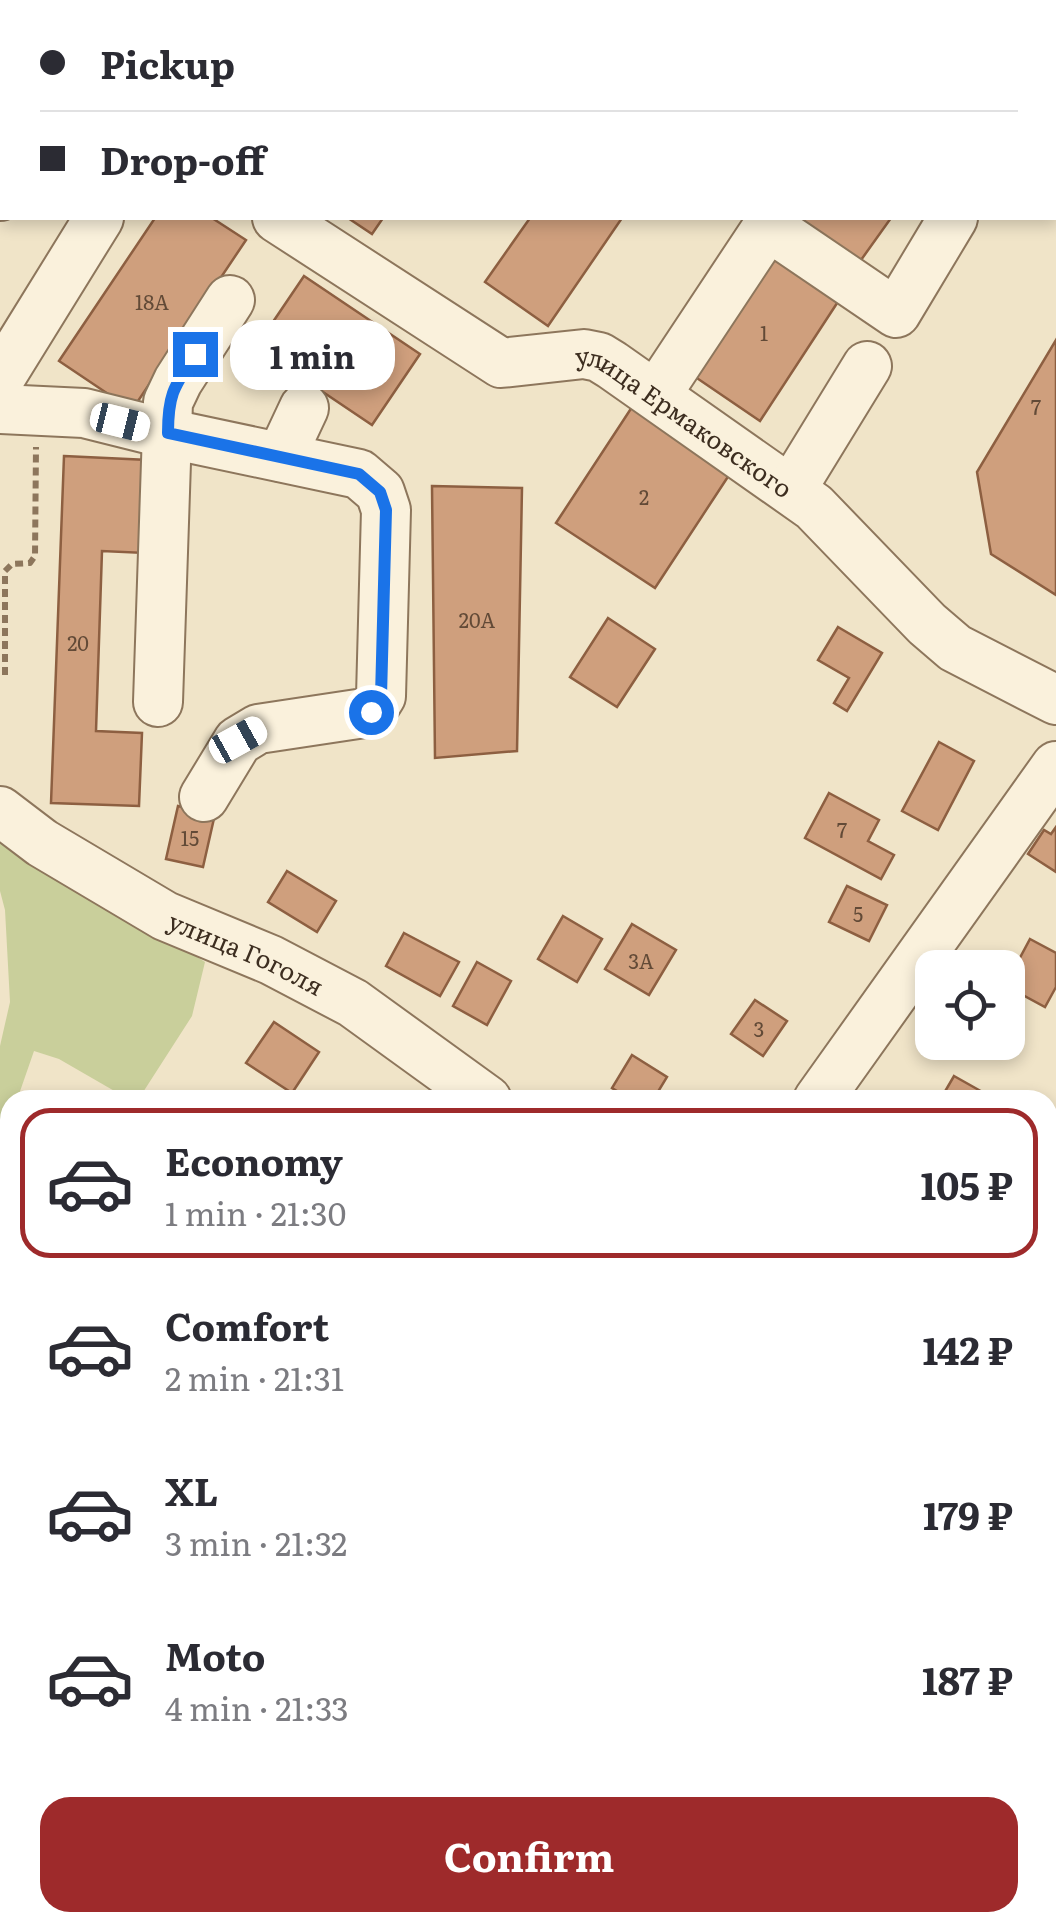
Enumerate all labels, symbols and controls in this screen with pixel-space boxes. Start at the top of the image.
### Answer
text: Pickup [100,34,235,91]
text: Drop-off [100,130,265,187]
house number: 18А [135,286,169,316]
house number: 1 [760,317,768,347]
callout: 1 min [230,319,395,389]
text: 1 min [270,331,355,379]
route end [173,332,218,377]
street label: улица Ермаковского [573,335,801,505]
house number: 7 [1031,391,1041,421]
car [87,400,153,444]
house number: 2 [639,481,649,511]
house number: 20А [459,604,495,634]
house number: 20 [67,627,89,657]
route start [349,690,394,735]
car [204,712,272,768]
house number: 7 [837,814,847,844]
house number: 15 [181,822,199,852]
house number: 5 [853,898,863,928]
street label: улица Гоголя [163,901,331,1003]
house number: 3А [628,945,654,975]
map controls [915,950,1025,1060]
button: locate [915,950,1025,1060]
house number: 3 [754,1013,764,1043]
text: Economy [165,1131,343,1188]
icon: car [45,1138,135,1228]
text: 105 ₽ [920,1155,1013,1212]
text: 1 min · 21:30 [165,1188,346,1236]
text: Comfort [165,1296,329,1353]
icon: car [45,1303,135,1393]
text: 142 ₽ [922,1320,1013,1377]
text: 2 min · 21:31 [165,1353,344,1401]
text: XL [165,1461,218,1518]
icon: car [45,1468,135,1558]
text: 179 ₽ [923,1485,1013,1542]
text: 3 min · 21:32 [165,1518,347,1566]
text: Moto [165,1626,265,1683]
icon: car [45,1633,135,1723]
text: 187 ₽ [922,1650,1013,1707]
text: 4 min · 21:33 [165,1683,349,1731]
button: Confirm [40,1797,1018,1912]

